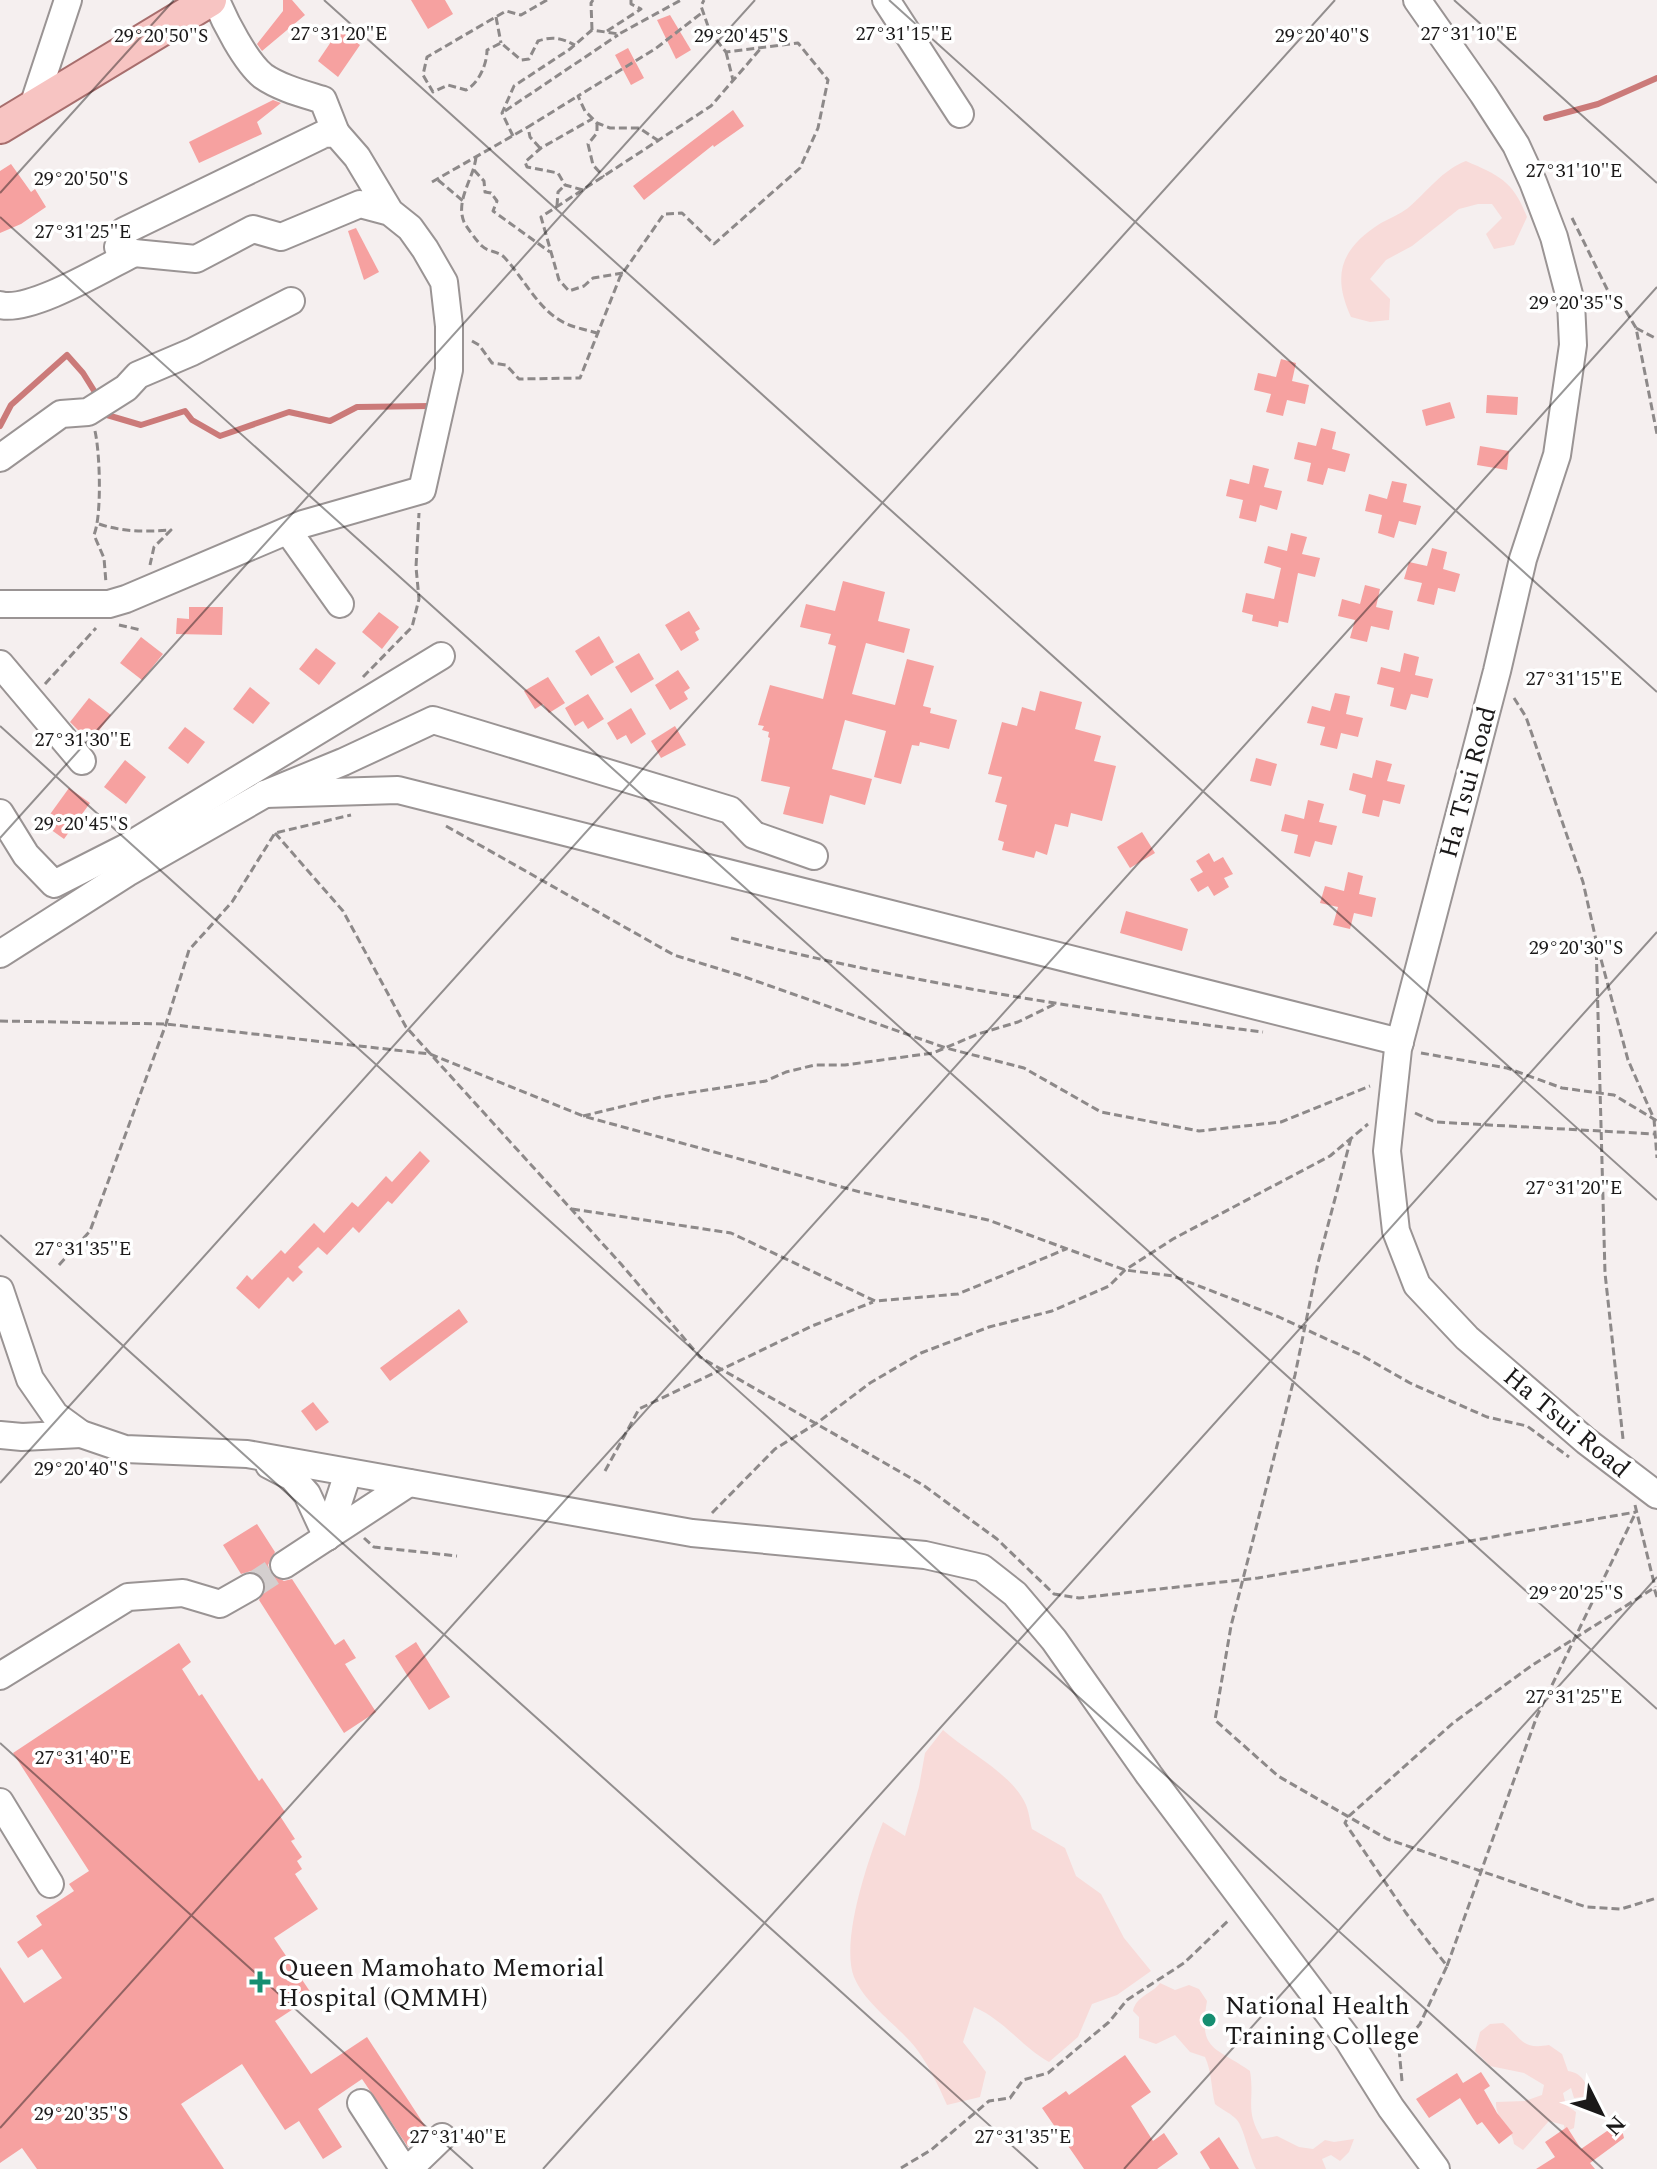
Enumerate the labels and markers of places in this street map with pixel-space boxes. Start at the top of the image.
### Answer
place label: Queen Mamohato Memorial Hospital (QMMH) [278,1948,604,2018]
marker: Queen Mamohato Memorial Hospital (QMMH) [249,1971,271,1993]
place label: National Health Training College [1225,1986,1419,2056]
marker: National Health Training College [1200,2011,1218,2029]

